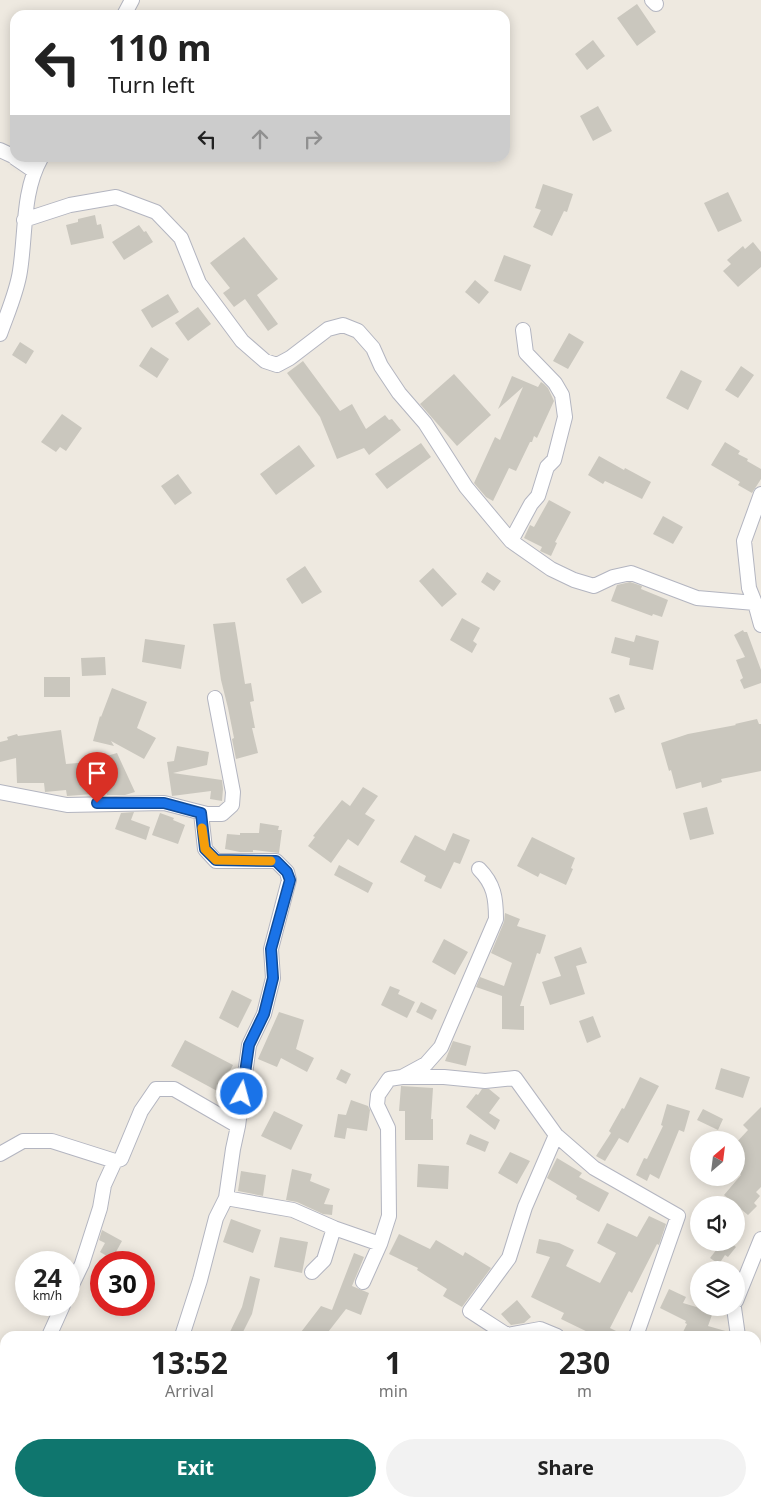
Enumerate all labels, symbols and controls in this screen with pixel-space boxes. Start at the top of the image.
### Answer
text: 110 m [108,24,211,71]
icon: left [25,30,90,95]
text: Turn left [108,69,195,99]
icon: left [193,125,221,153]
icon: ahead [246,125,274,153]
icon: right [299,125,327,153]
pin [76,752,118,803]
icon: arrive [83,759,111,787]
position arrow [215,1067,267,1119]
north arrow [690,1131,745,1186]
map controls [690,1131,745,1316]
button: sound [690,1196,745,1251]
speed limit sign: 30 [90,1251,155,1316]
text: 24 [33,1260,62,1294]
button: layers [690,1261,745,1316]
text: km/h [33,1287,62,1304]
text: 13:52 [151,1342,228,1383]
text: 1 [385,1342,402,1383]
text: 230 [559,1342,610,1383]
text: Arrival [165,1380,214,1402]
text: min [379,1380,408,1402]
text: m [577,1380,592,1402]
button: Exit [15,1439,376,1497]
button: Share [386,1439,746,1497]

